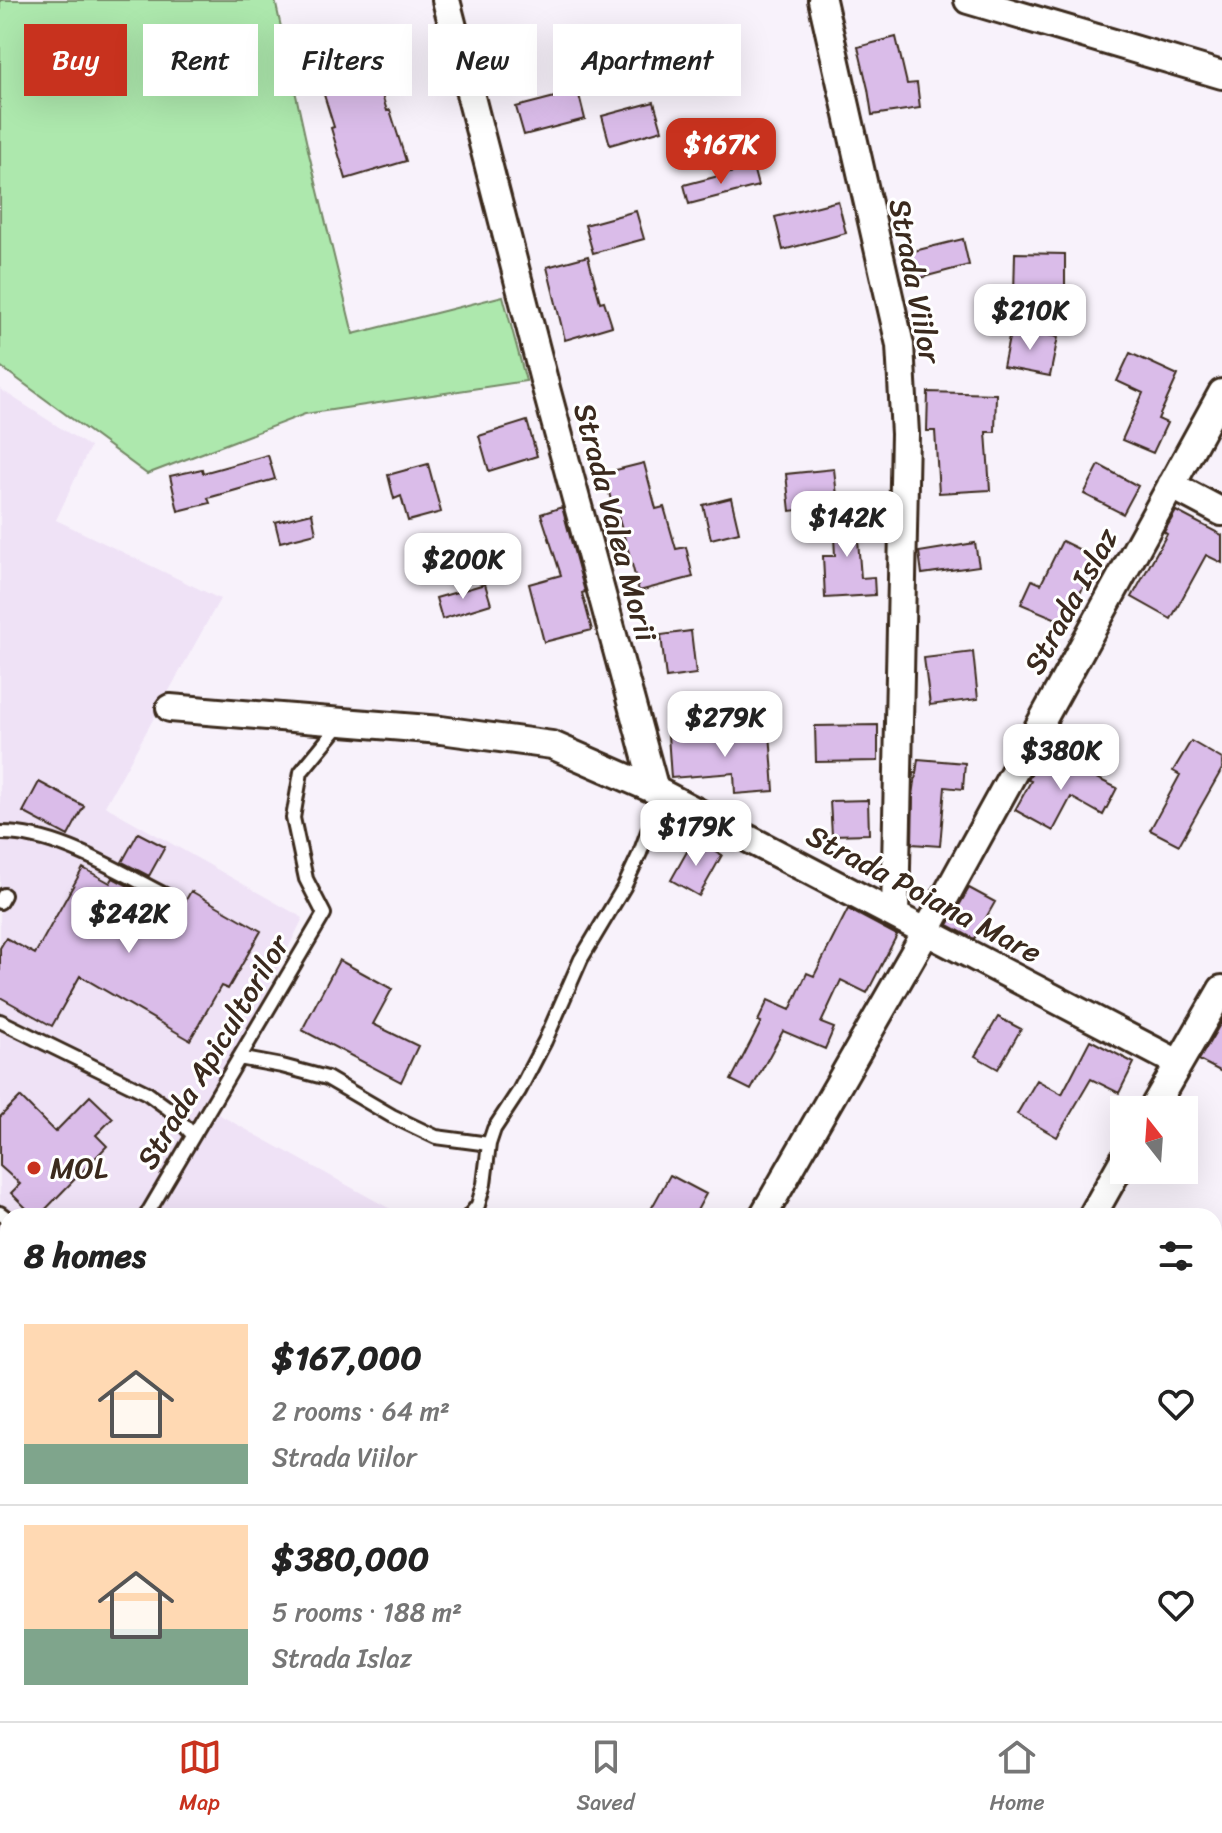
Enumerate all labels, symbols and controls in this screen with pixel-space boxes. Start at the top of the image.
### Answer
chip: Buy [24,24,127,96]
chip: Rent [143,24,258,96]
chip: Filters [274,24,412,96]
chip: New [428,24,537,96]
chip: Apartment [553,24,741,96]
pin: $167K [665,118,777,186]
text: $167K [684,121,758,167]
street label: Strada Viilor [873,194,958,370]
pin: $210K [974,284,1086,352]
text: $210K [992,287,1068,333]
street label: Strada Valea Morii [557,397,673,649]
pin: $142K [791,491,903,559]
text: $142K [809,494,885,540]
street label: Strada Islaz [1008,517,1134,685]
pin: $200K [407,533,519,601]
text: $200K [422,536,504,582]
pin: $279K [669,691,781,759]
text: $279K [685,694,765,740]
pin: $380K [1005,724,1117,792]
text: $380K [1021,727,1101,773]
pin: $179K [640,800,752,868]
text: $179K [658,803,734,849]
street label: Strada Poiana Mare [796,809,1052,979]
pin: $242K [73,887,185,955]
text: $242K [89,890,169,936]
street label: Strada Apicultorilor [121,922,306,1180]
north arrow [1110,1096,1198,1184]
map controls [1110,1096,1198,1184]
place label: MOL [50,1141,108,1195]
marker: MOL [25,1159,43,1177]
text: 8 homes [24,1226,146,1286]
icon: filters [1154,1234,1198,1278]
text: $167,000 [272,1328,422,1388]
icon: home [88,1356,184,1452]
icon: heart [1154,1382,1198,1426]
text: 2 rooms · 64 m² [272,1388,450,1434]
text: Strada Viilor [272,1434,416,1480]
text: $380,000 [272,1529,429,1589]
icon: home [88,1557,184,1653]
icon: heart [1154,1583,1198,1627]
text: 5 rooms · 188 m² [272,1589,462,1635]
text: Strada Islaz [272,1635,412,1681]
tab: Map [178,1735,222,1822]
tab: Saved [577,1735,635,1822]
tab: Home [990,1735,1044,1822]

